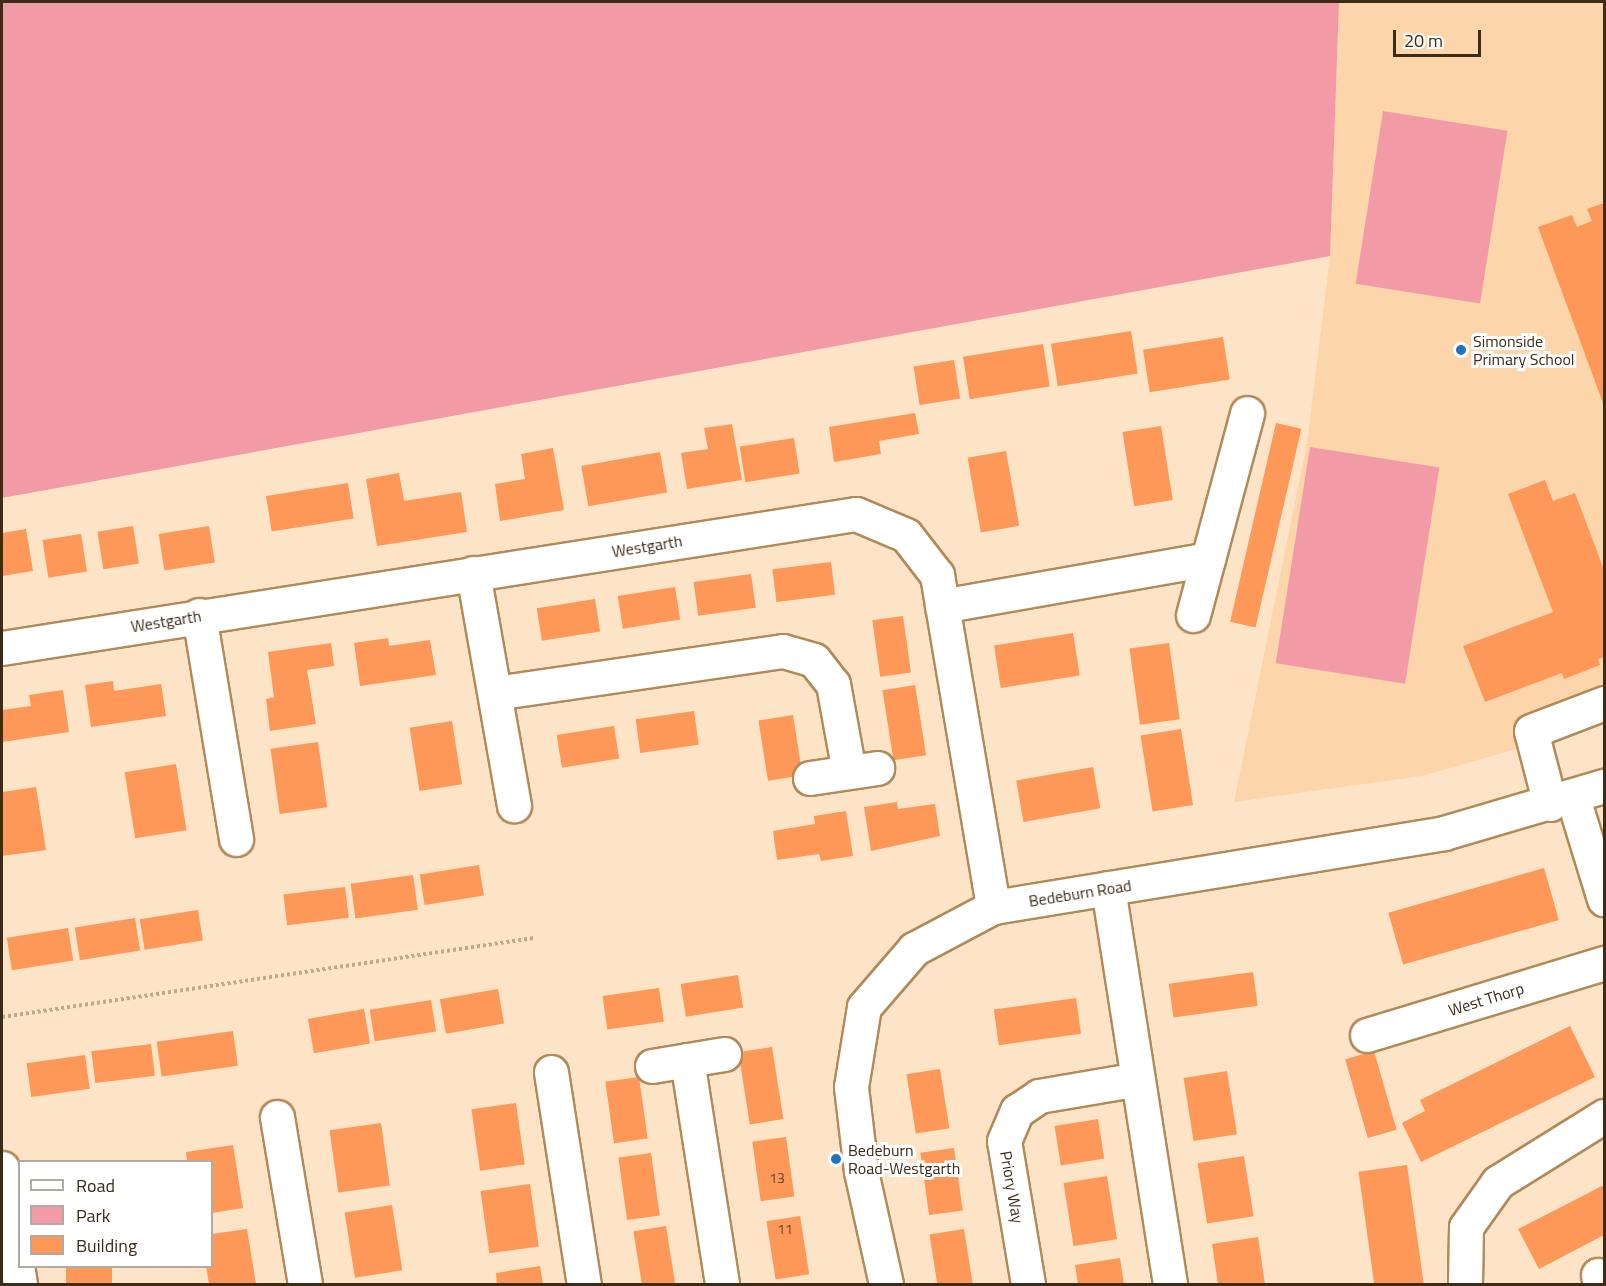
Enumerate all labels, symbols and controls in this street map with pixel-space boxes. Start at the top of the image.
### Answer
scale bar [1396,18,1484,56]
text: 20 m [1404,27,1443,54]
place label: Simonside Primary School [1473,331,1575,369]
marker: Simonside Primary School [1454,343,1468,357]
street label: Westgarth [610,531,684,561]
street label: Westgarth [129,606,203,636]
street label: Bedeburn Road [1027,875,1133,911]
street label: West Thorp [1446,978,1526,1020]
place label: Bedeburn Road-Westgarth [848,1140,960,1178]
street label: Priory Way [996,1149,1028,1225]
marker: Bedeburn Road-Westgarth [829,1152,843,1166]
legend [18,1160,213,1268]
house number: 13 [769,1170,785,1186]
text: Road [76,1172,115,1199]
text: Park [76,1202,110,1229]
house number: 11 [777,1221,793,1237]
text: Building [76,1232,137,1259]

